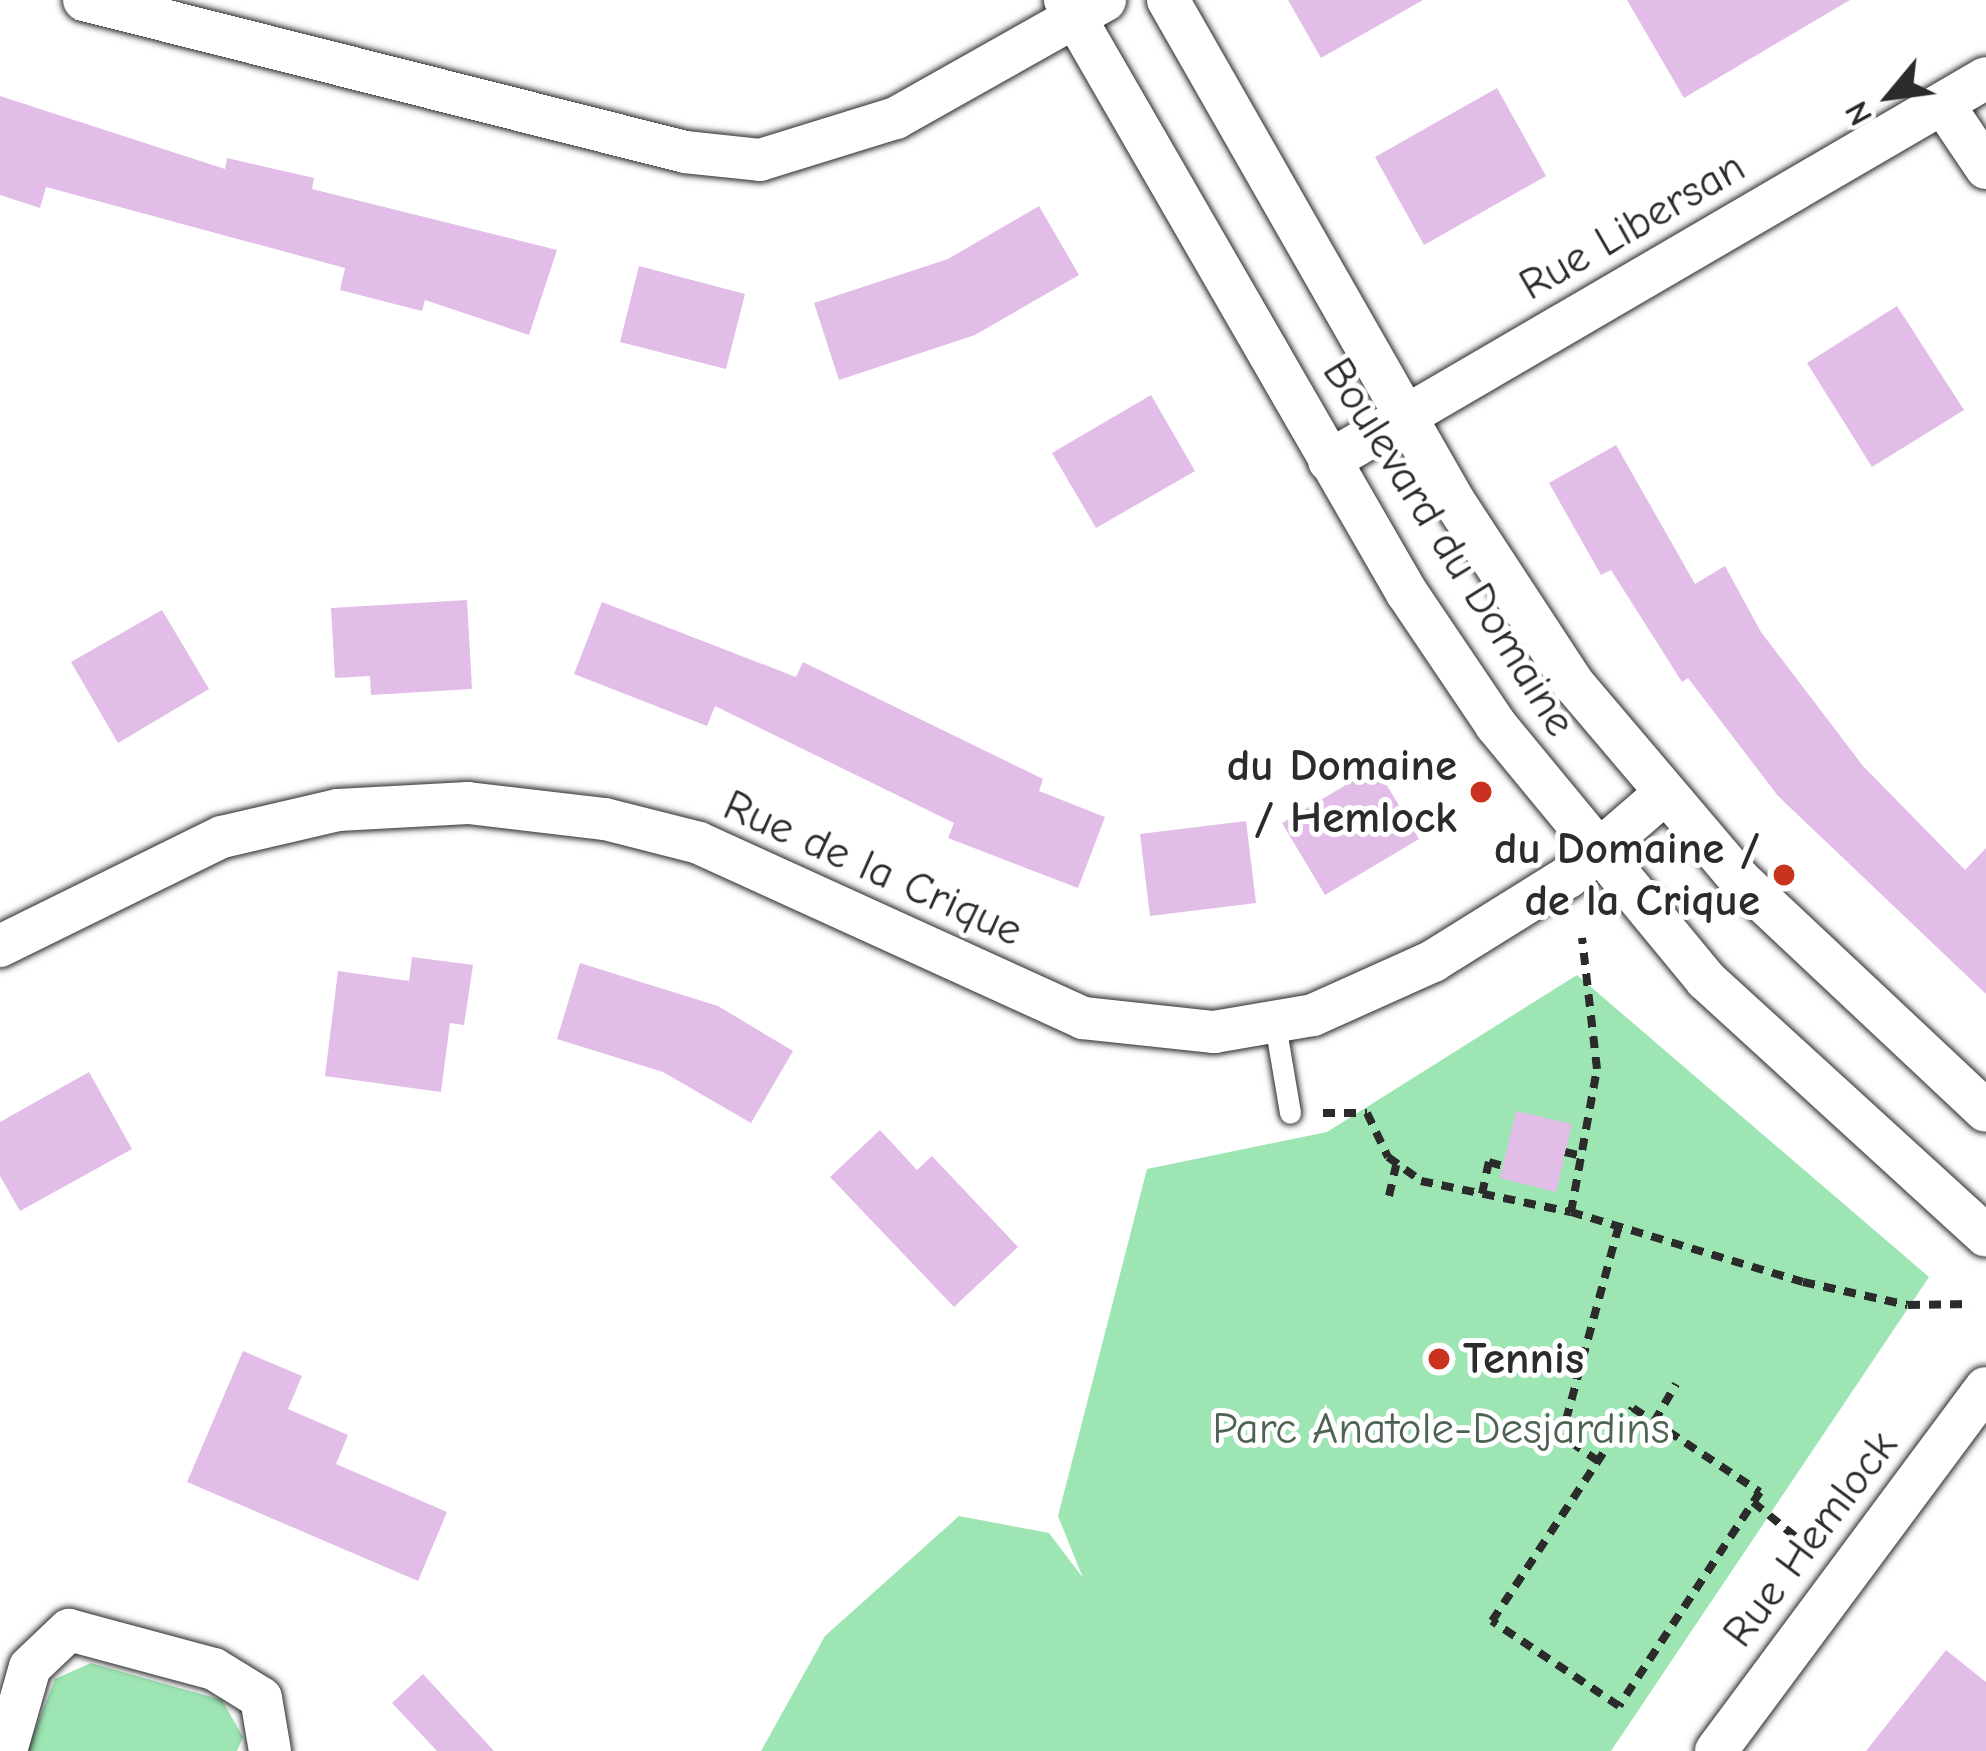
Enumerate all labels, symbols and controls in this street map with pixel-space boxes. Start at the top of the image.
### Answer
north arrow [1830,36,1950,156]
text: N [1837,95,1880,132]
street label: Rue Libersan [1510,140,1754,312]
street label: Boulevard du Domaine [1311,348,1587,746]
place label: du Domaine / Hemlock [1227,739,1457,845]
street label: Rue de la Crique [715,778,1031,958]
marker: du Domaine / Hemlock [1468,779,1494,805]
place label: du Domaine / de la Crique [1494,822,1760,928]
marker: du Domaine / de la Crique [1771,862,1797,888]
place label: Tennis [1463,1332,1584,1386]
marker: Tennis [1426,1346,1452,1372]
park label: Parc Anatole-Desjardins [1212,1402,1670,1456]
street label: Rue Hemlock [1711,1420,1909,1658]

